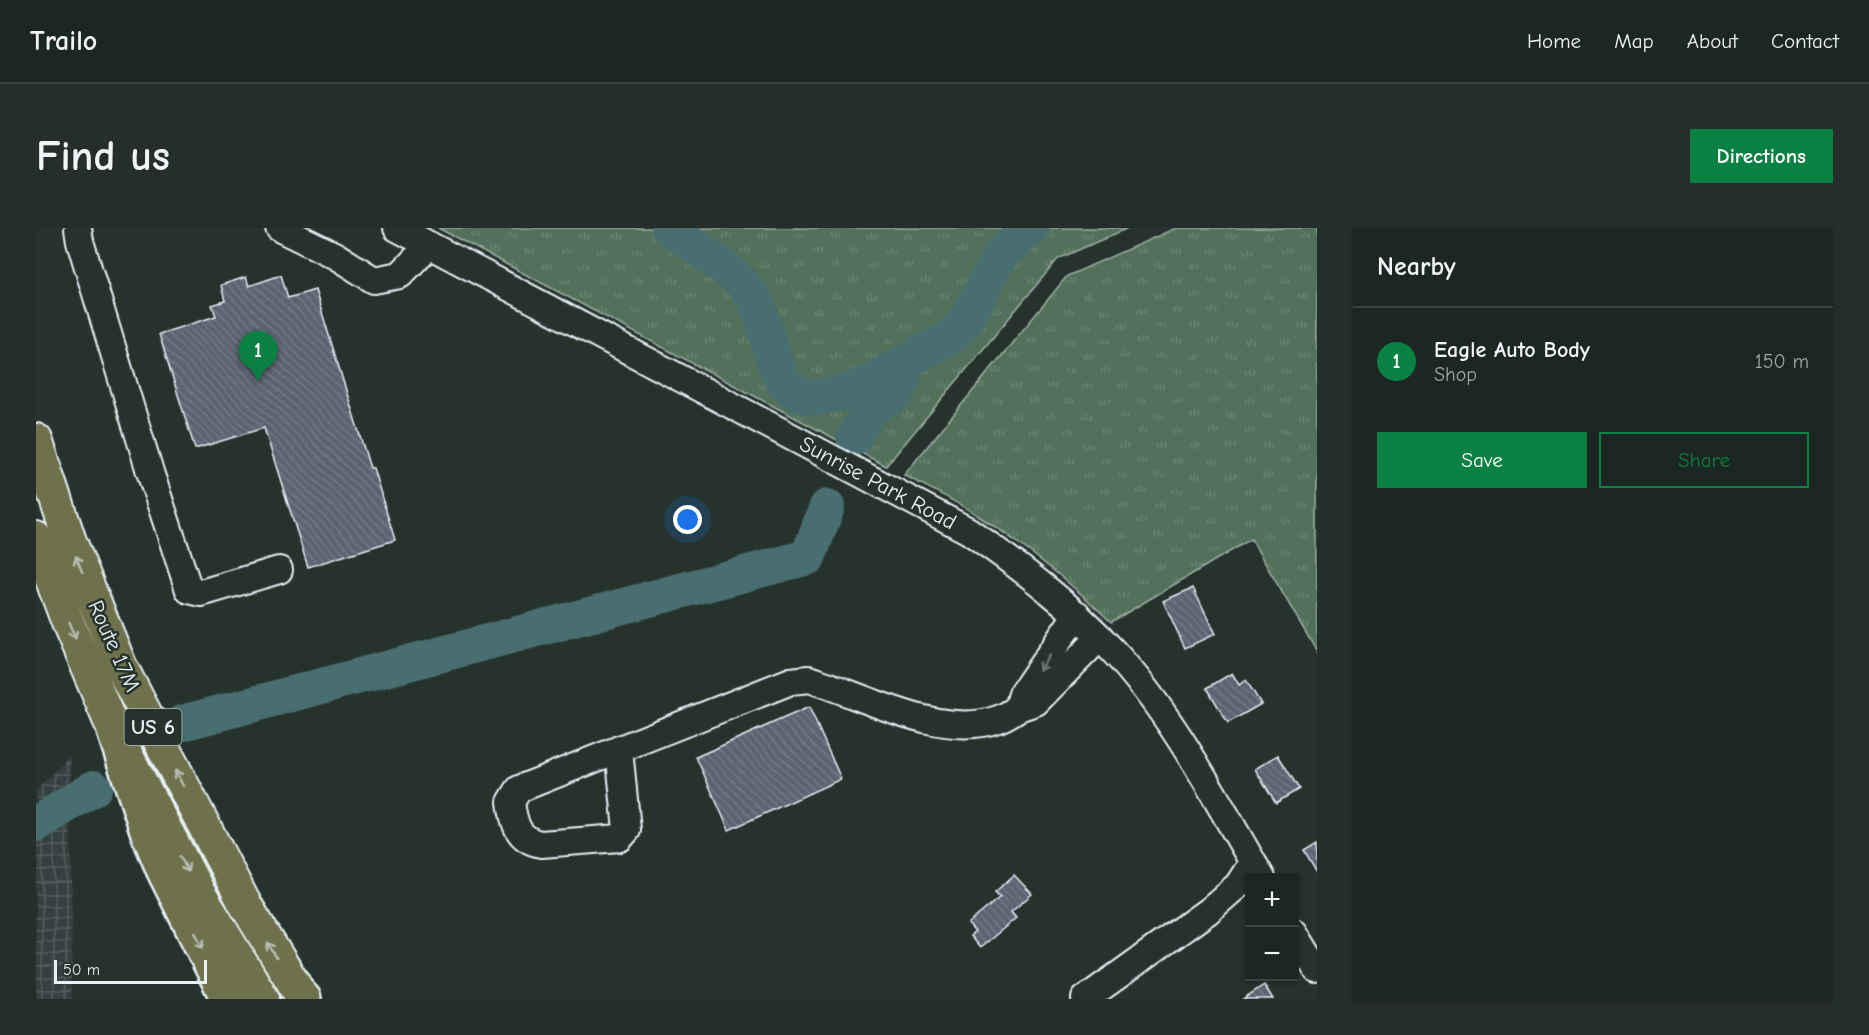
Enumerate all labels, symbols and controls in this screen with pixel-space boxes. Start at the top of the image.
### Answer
text: Trailo [30,25,97,57]
text: Home [1527,29,1581,53]
text: Map [1614,29,1654,53]
text: About [1687,29,1738,53]
text: Contact [1771,29,1839,53]
button: Directions [1690,129,1833,183]
text: Find us [36,132,170,181]
text: Nearby [1377,252,1456,282]
pin: 1 [238,332,278,381]
text: Eagle Auto Body [1434,337,1590,363]
text: 1 [1393,350,1400,373]
text: 150 m [1755,350,1809,373]
text: Shop [1434,363,1477,386]
street label: Sunrise Park Road [795,431,961,535]
button: Save [1377,432,1587,488]
button: Share [1599,432,1809,488]
your location [673,505,702,534]
one-way arrow [73,555,84,573]
street label: Route 17M [82,596,146,696]
one-way arrow [67,622,78,640]
one-way arrow [1038,654,1050,670]
road number: US 6 [124,709,182,745]
one-way arrow [173,769,185,787]
one-way arrow [179,854,190,872]
map controls [1245,873,1299,981]
button: + [1245,873,1299,927]
button: − [1245,927,1299,981]
one-way arrow [193,931,205,949]
one-way arrow [266,941,277,959]
scale bar [54,957,207,984]
text: 50 m [63,961,100,979]

